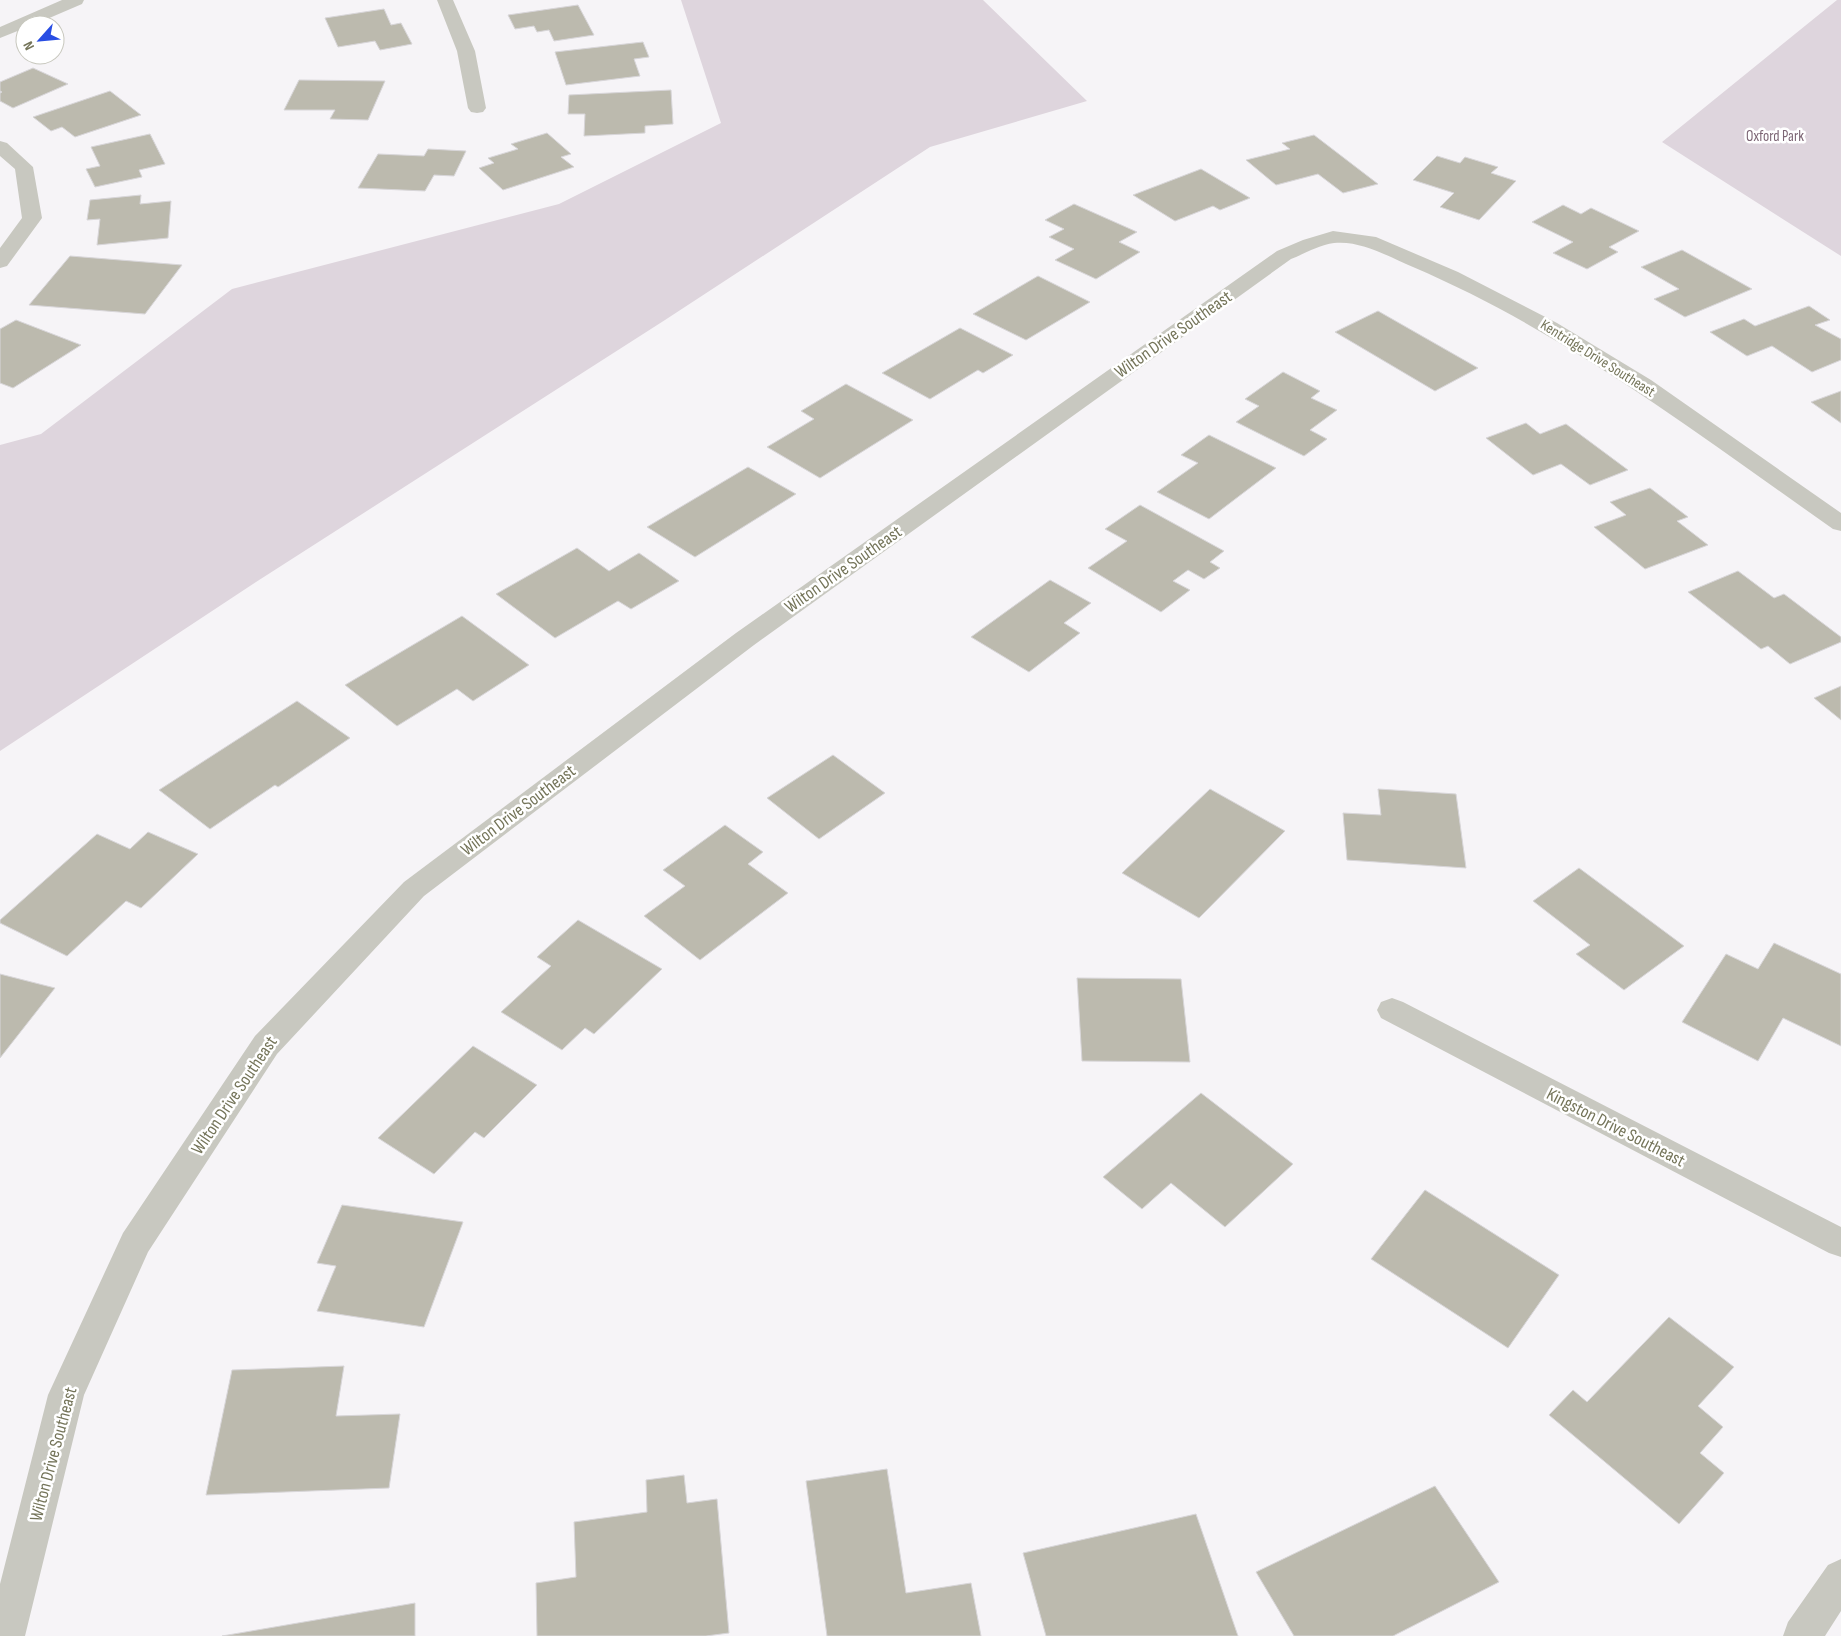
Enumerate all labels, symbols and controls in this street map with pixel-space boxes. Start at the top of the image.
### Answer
north arrow [15,15,65,65]
text: N [20,38,38,53]
park label: Oxford Park [1746,127,1804,146]
street label: Wilton Drive Southeast [1111,286,1236,383]
street label: Kentridge Drive Southeast [1537,315,1659,402]
street label: Wilton Drive Southeast [781,521,906,618]
street label: Wilton Drive Southeast [457,760,580,860]
street label: Wilton Drive Southeast [187,1032,282,1158]
street label: Kingston Drive Southeast [1543,1083,1689,1172]
street label: Wilton Drive Southeast [25,1384,82,1524]

